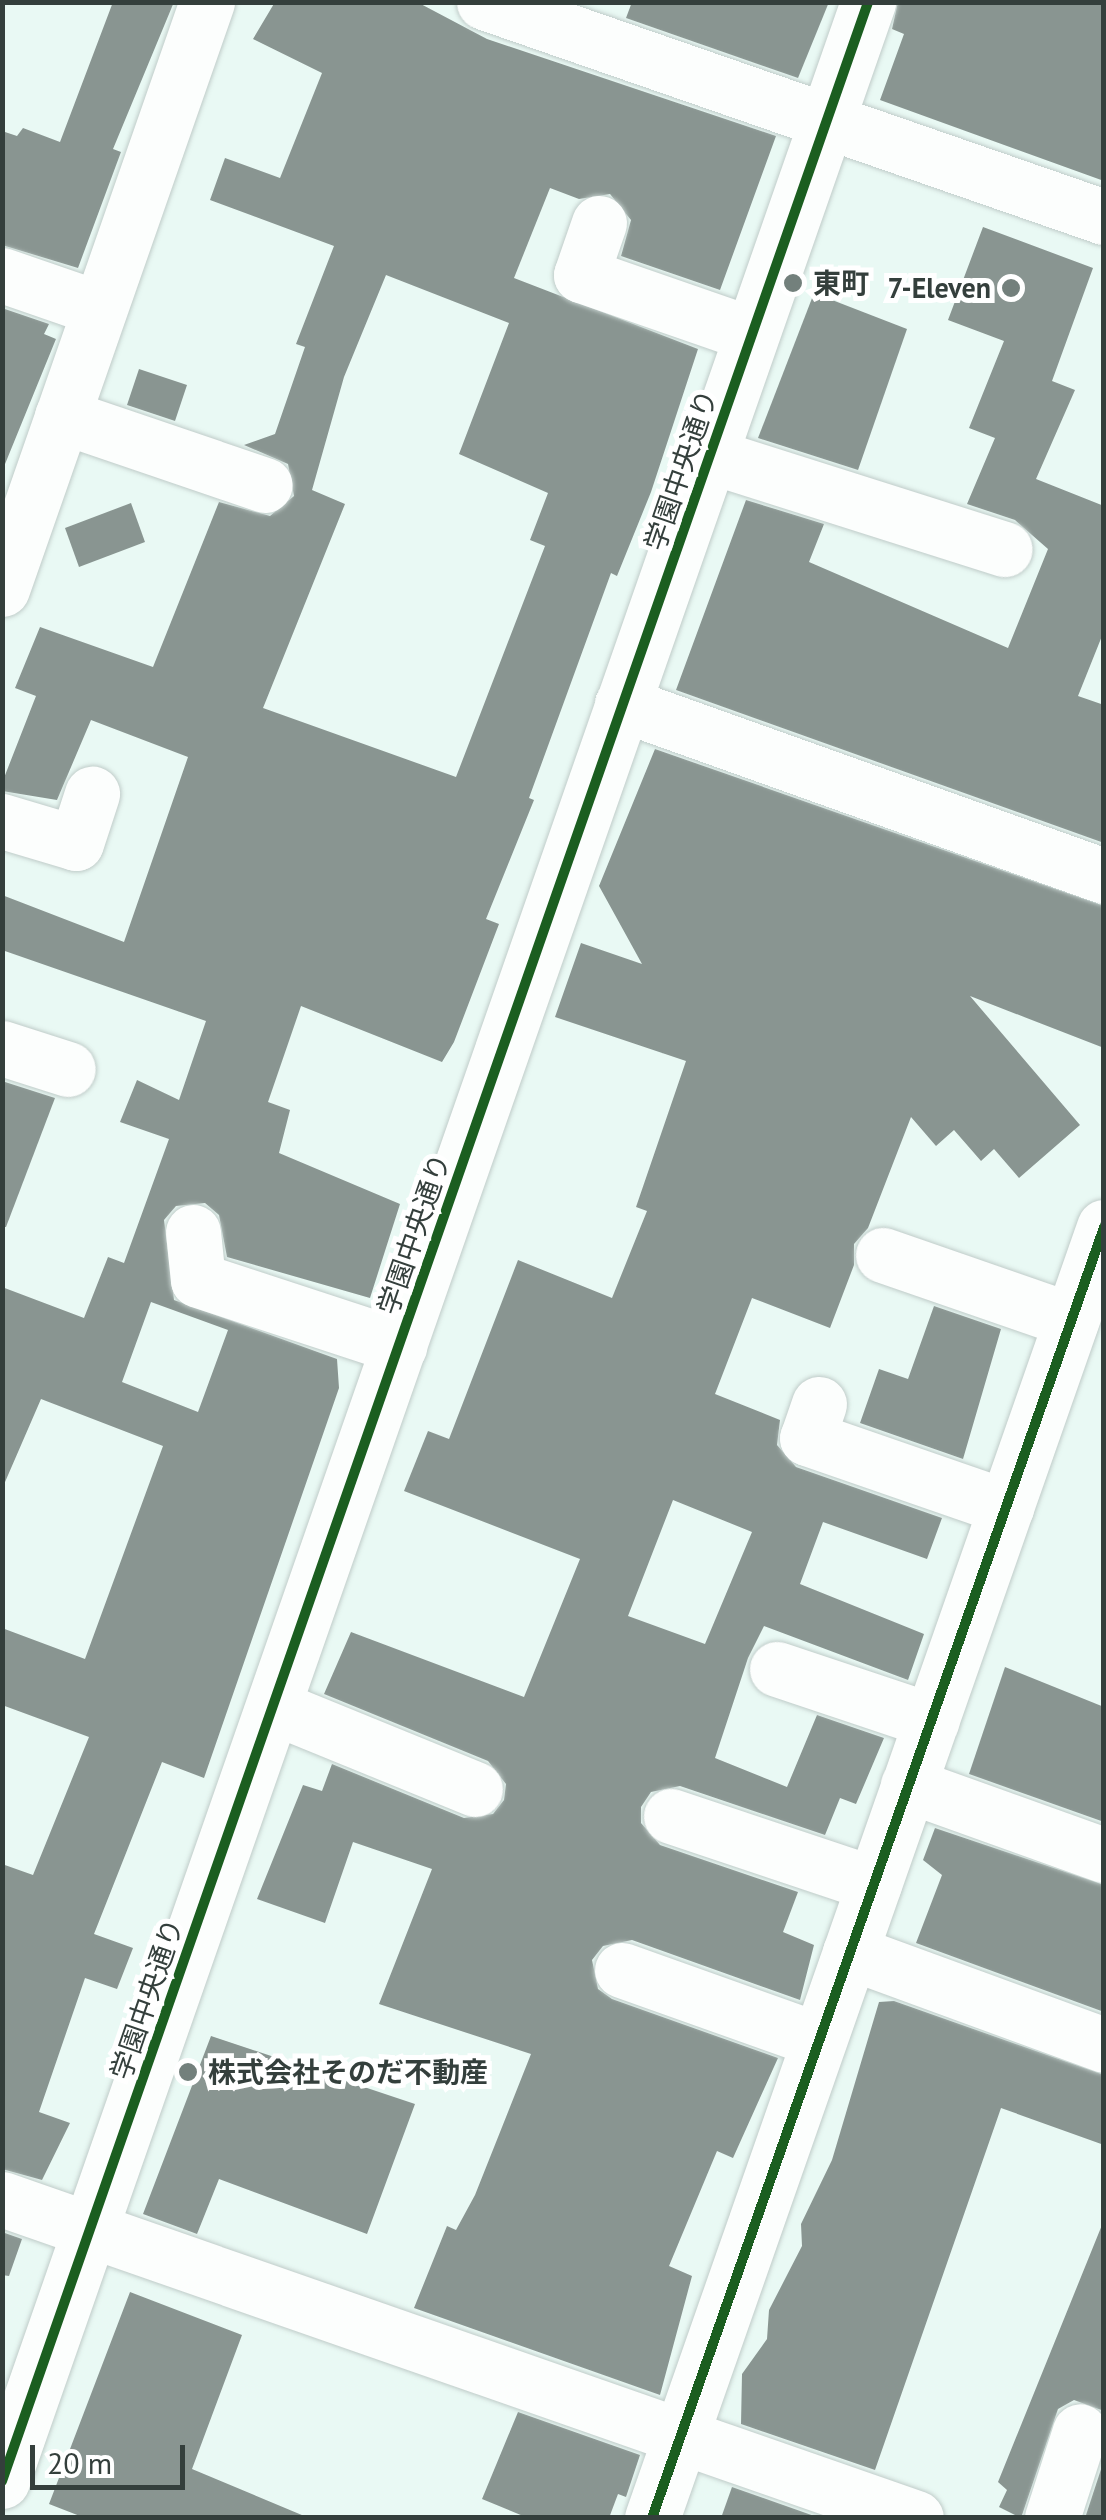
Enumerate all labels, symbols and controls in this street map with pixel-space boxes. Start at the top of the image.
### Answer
place label: 東町 [813,266,869,300]
place label: 7-Eleven [888,271,991,305]
marker: 東町 [782,272,804,294]
marker: 7-Eleven [1000,277,1022,299]
street label: 学園中央通り [638,385,724,555]
street label: 学園中央通り [371,1149,457,1319]
street label: 学園中央通り [104,1914,190,2084]
place label: 株式会社そのだ不動産 [208,2055,488,2089]
marker: 株式会社そのだ不動産 [177,2061,199,2083]
scale bar [35,2425,190,2487]
text: 20 m [47,2443,112,2482]

